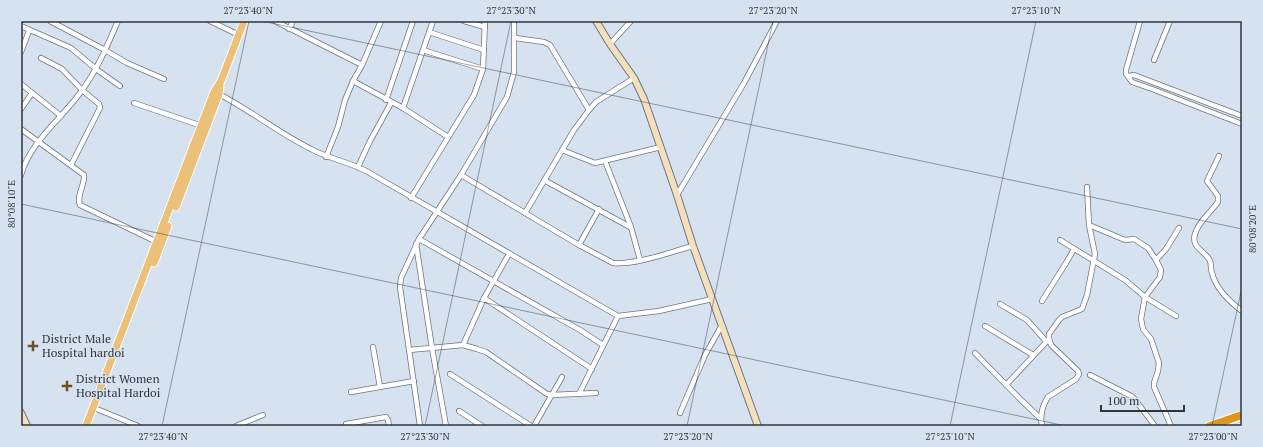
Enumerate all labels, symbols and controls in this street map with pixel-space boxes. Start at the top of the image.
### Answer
text: 27°23'40"N [223,4,273,17]
text: 27°23'30"N [486,4,536,17]
text: 27°23'20"N [748,4,798,17]
text: 27°23'10"N [1011,4,1061,17]
text: 80°08'10"E [5,180,18,228]
text: 80°08'20"E [1246,205,1259,253]
place label: District Male Hospital hardoi [42,331,125,360]
marker: District Male Hospital hardoi [27,340,39,352]
place label: District Women Hospital Hardoi [76,371,161,400]
marker: District Women Hospital Hardoi [61,380,73,392]
scale bar [1101,387,1184,413]
text: 100 m [1107,393,1140,408]
text: 27°23'40"N [138,430,188,443]
text: 27°23'30"N [400,430,450,443]
text: 27°23'20"N [663,430,713,443]
text: 27°23'10"N [925,430,975,443]
text: 27°23'00"N [1188,430,1238,443]

